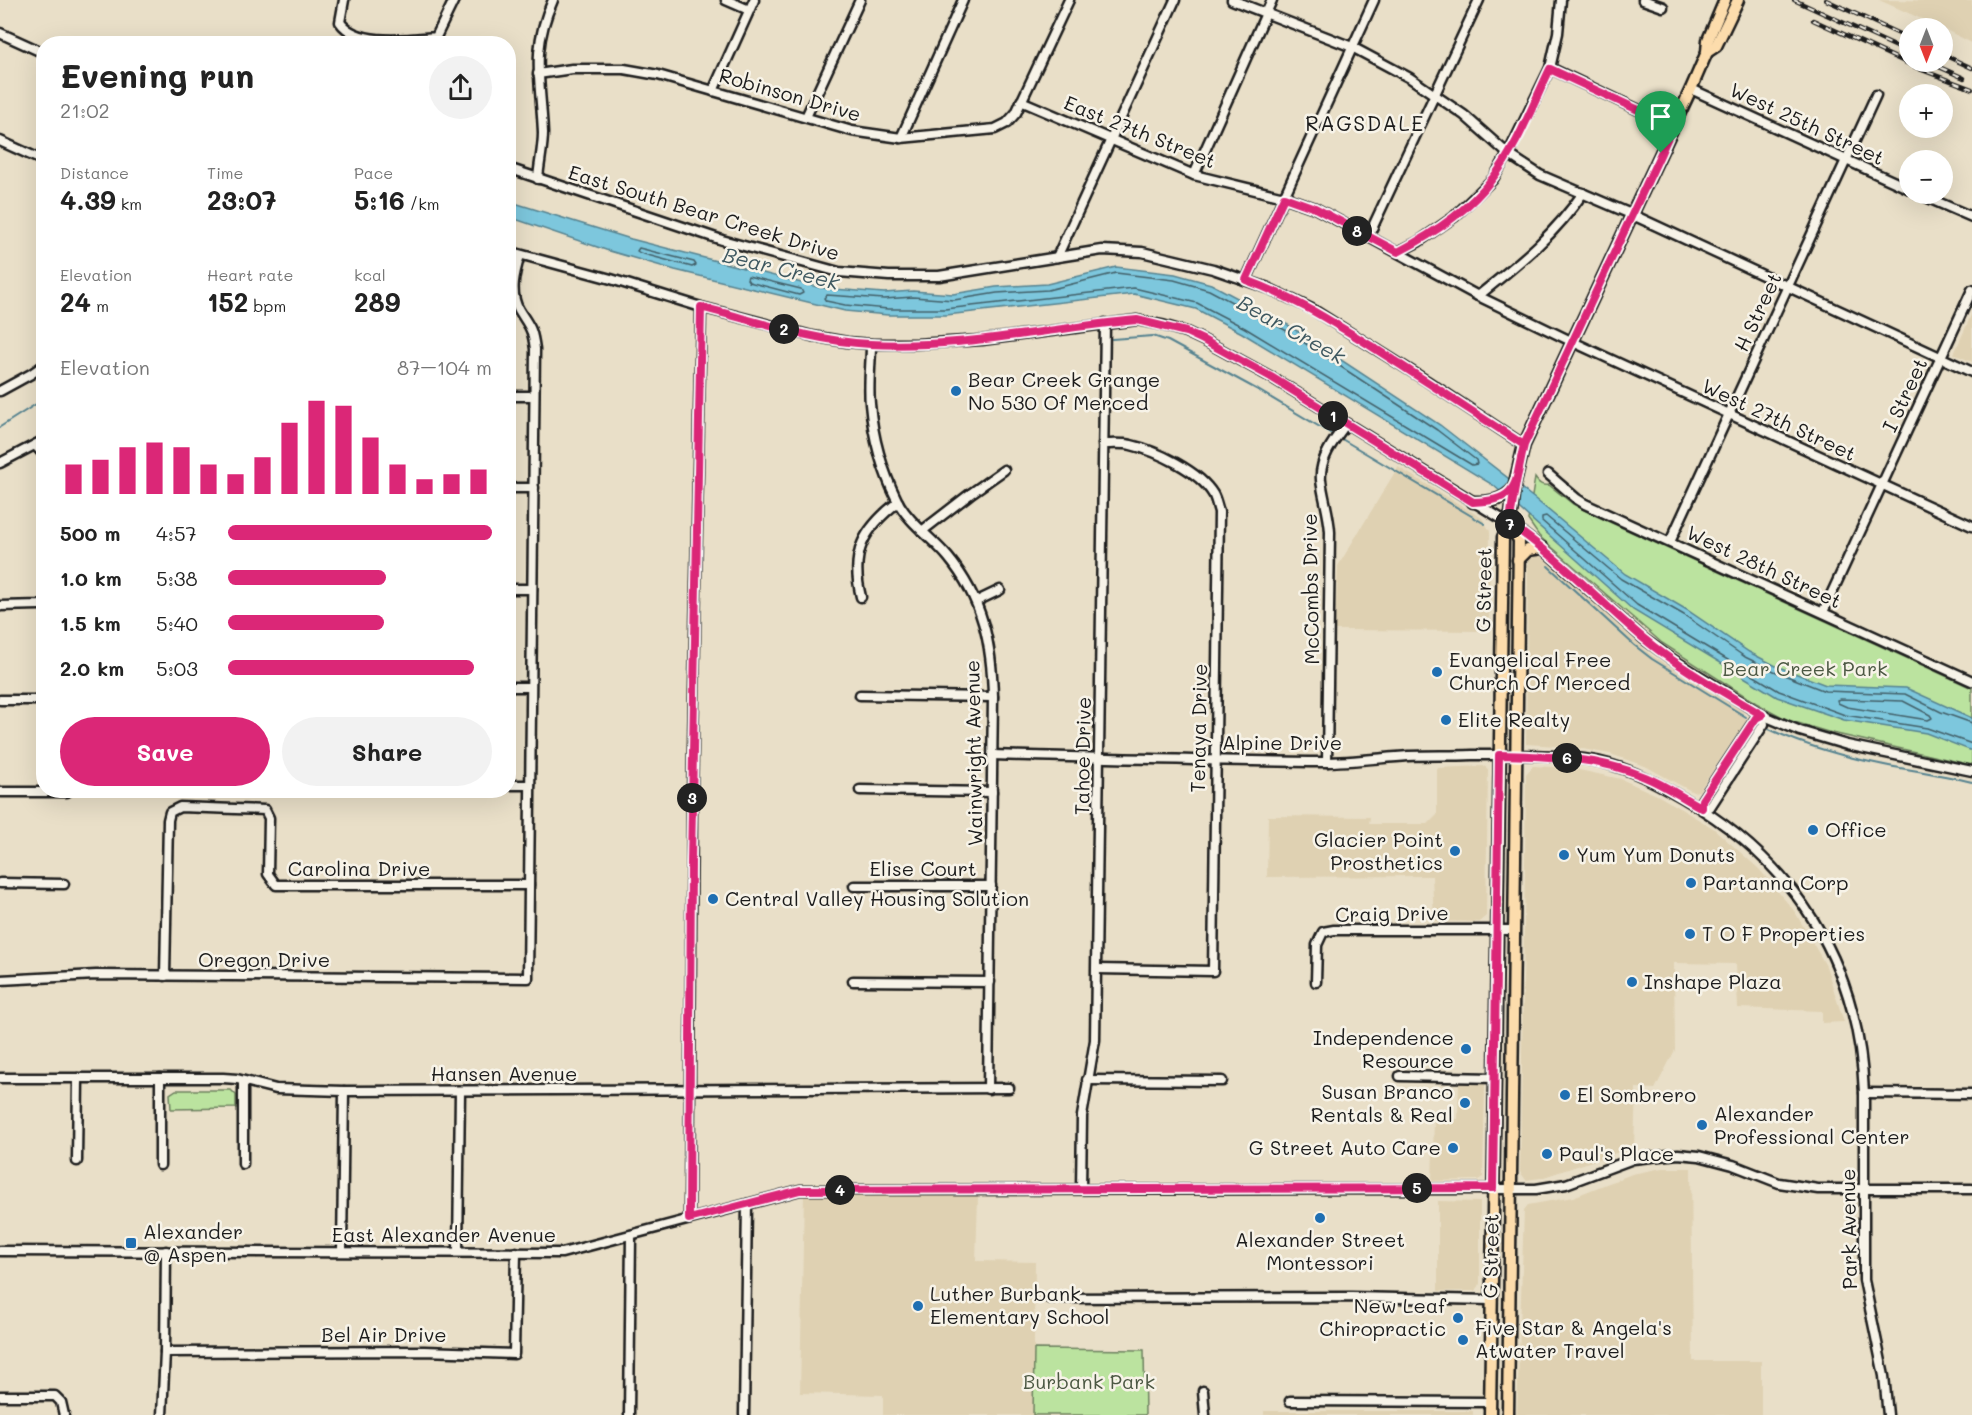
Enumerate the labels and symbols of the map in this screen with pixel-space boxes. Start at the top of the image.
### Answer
north arrow [1899,18,1953,72]
street label: Robinson Drive [716,61,864,127]
street label: West 25th Street [1726,76,1889,170]
street label: East 27th Street [1061,89,1220,173]
pin [1635,91,1686,153]
district label: RAGSDALE [1305,109,1425,136]
street label: East South Bear Creek Drive [566,160,842,266]
pin: 8 [1342,216,1372,246]
water label: Bear Creek [720,242,842,296]
street label: H Street [1727,268,1787,355]
water label: Bear Creek [1233,288,1351,370]
pin: 2 [769,314,799,344]
street label: I Street [1876,353,1933,436]
place label: Bear Creek Grange No 530 Of Merced [968,366,1160,415]
street label: West 27th Street [1698,372,1861,466]
marker: Bear Creek Grange No 530 Of Merced [949,384,963,398]
pin: 1 [1318,401,1348,431]
pin: 7 [1495,509,1525,539]
street label: McCombs Drive [1296,513,1324,665]
street label: West 28th Street [1683,519,1846,613]
street label: G Street [1469,547,1497,633]
place label: Evangelical Free Church Of Merced [1449,646,1630,695]
park label: Bear Creek Park [1722,655,1888,681]
street label: Wainwright Avenue [958,660,988,846]
street label: Tenaya Drive [1184,663,1212,793]
marker: Evangelical Free Church Of Merced [1430,665,1444,679]
street label: Tahoe Drive [1068,697,1096,815]
place label: Elite Realty [1458,706,1570,732]
marker: Elite Realty [1439,713,1453,727]
street label: Alpine Drive [1222,729,1342,755]
pin: 6 [1552,743,1582,773]
pin: 3 [677,783,707,813]
place label: Office [1825,816,1887,842]
marker: Office [1806,823,1820,837]
place label: Glacier Point Prosthetics [1314,826,1443,875]
place label: Yum Yum Donuts [1576,841,1735,867]
marker: Glacier Point Prosthetics [1448,844,1462,858]
marker: Yum Yum Donuts [1557,848,1571,862]
street label: Carolina Drive [288,855,430,881]
street label: Elise Court [869,855,977,881]
place label: Partanna Corp [1703,869,1849,895]
marker: Partanna Corp [1684,876,1698,890]
place label: Central Valley Housing Solution [725,885,1029,911]
marker: Central Valley Housing Solution [706,892,720,906]
street label: Craig Drive [1335,899,1449,927]
place label: T O F Properties [1702,920,1865,946]
marker: T O F Properties [1683,927,1697,941]
street label: Oregon Drive [198,946,330,972]
place label: Inshape Plaza [1644,968,1782,994]
marker: Inshape Plaza [1625,975,1639,989]
place label: Independence Resource [1313,1024,1454,1073]
marker: Independence Resource [1459,1042,1473,1056]
street label: Hansen Avenue [431,1060,577,1086]
place label: Susan Branco Rentals & Real [1311,1078,1453,1127]
place label: El Sombrero [1577,1081,1696,1107]
marker: El Sombrero [1558,1088,1572,1102]
marker: Susan Branco Rentals & Real [1458,1096,1472,1110]
place label: Alexander Professional Center [1714,1100,1910,1149]
marker: Alexander Professional Center [1695,1118,1709,1132]
place label: G Street Auto Care [1249,1134,1441,1160]
place label: Paul's Place [1559,1140,1674,1166]
marker: G Street Auto Care [1446,1141,1460,1155]
marker: Paul's Place [1540,1147,1554,1161]
street label: Park Avenue [1834,1168,1862,1290]
pin: 5 [1402,1173,1432,1203]
pin: 4 [825,1175,855,1205]
marker: Alexander Street Montessori [1313,1211,1327,1225]
street label: G Street [1476,1213,1504,1299]
place label: Alexander @ Aspen [143,1218,243,1267]
street label: East Alexander Avenue [332,1221,556,1247]
place label: Alexander Street Montessori [1235,1226,1405,1275]
marker: Alexander @ Aspen [124,1236,138,1250]
place label: Luther Burbank Elementary School [930,1280,1109,1329]
place label: New Leaf Chiropractic [1319,1292,1447,1341]
marker: Luther Burbank Elementary School [911,1299,925,1313]
marker: New Leaf Chiropractic [1451,1311,1465,1325]
place label: Five Star & Angela's Atwater Travel [1475,1314,1672,1363]
street label: Bel Air Drive [321,1321,447,1347]
marker: Five Star & Angela's Atwater Travel [1456,1333,1470,1347]
park label: Burbank Park [1023,1368,1155,1394]

